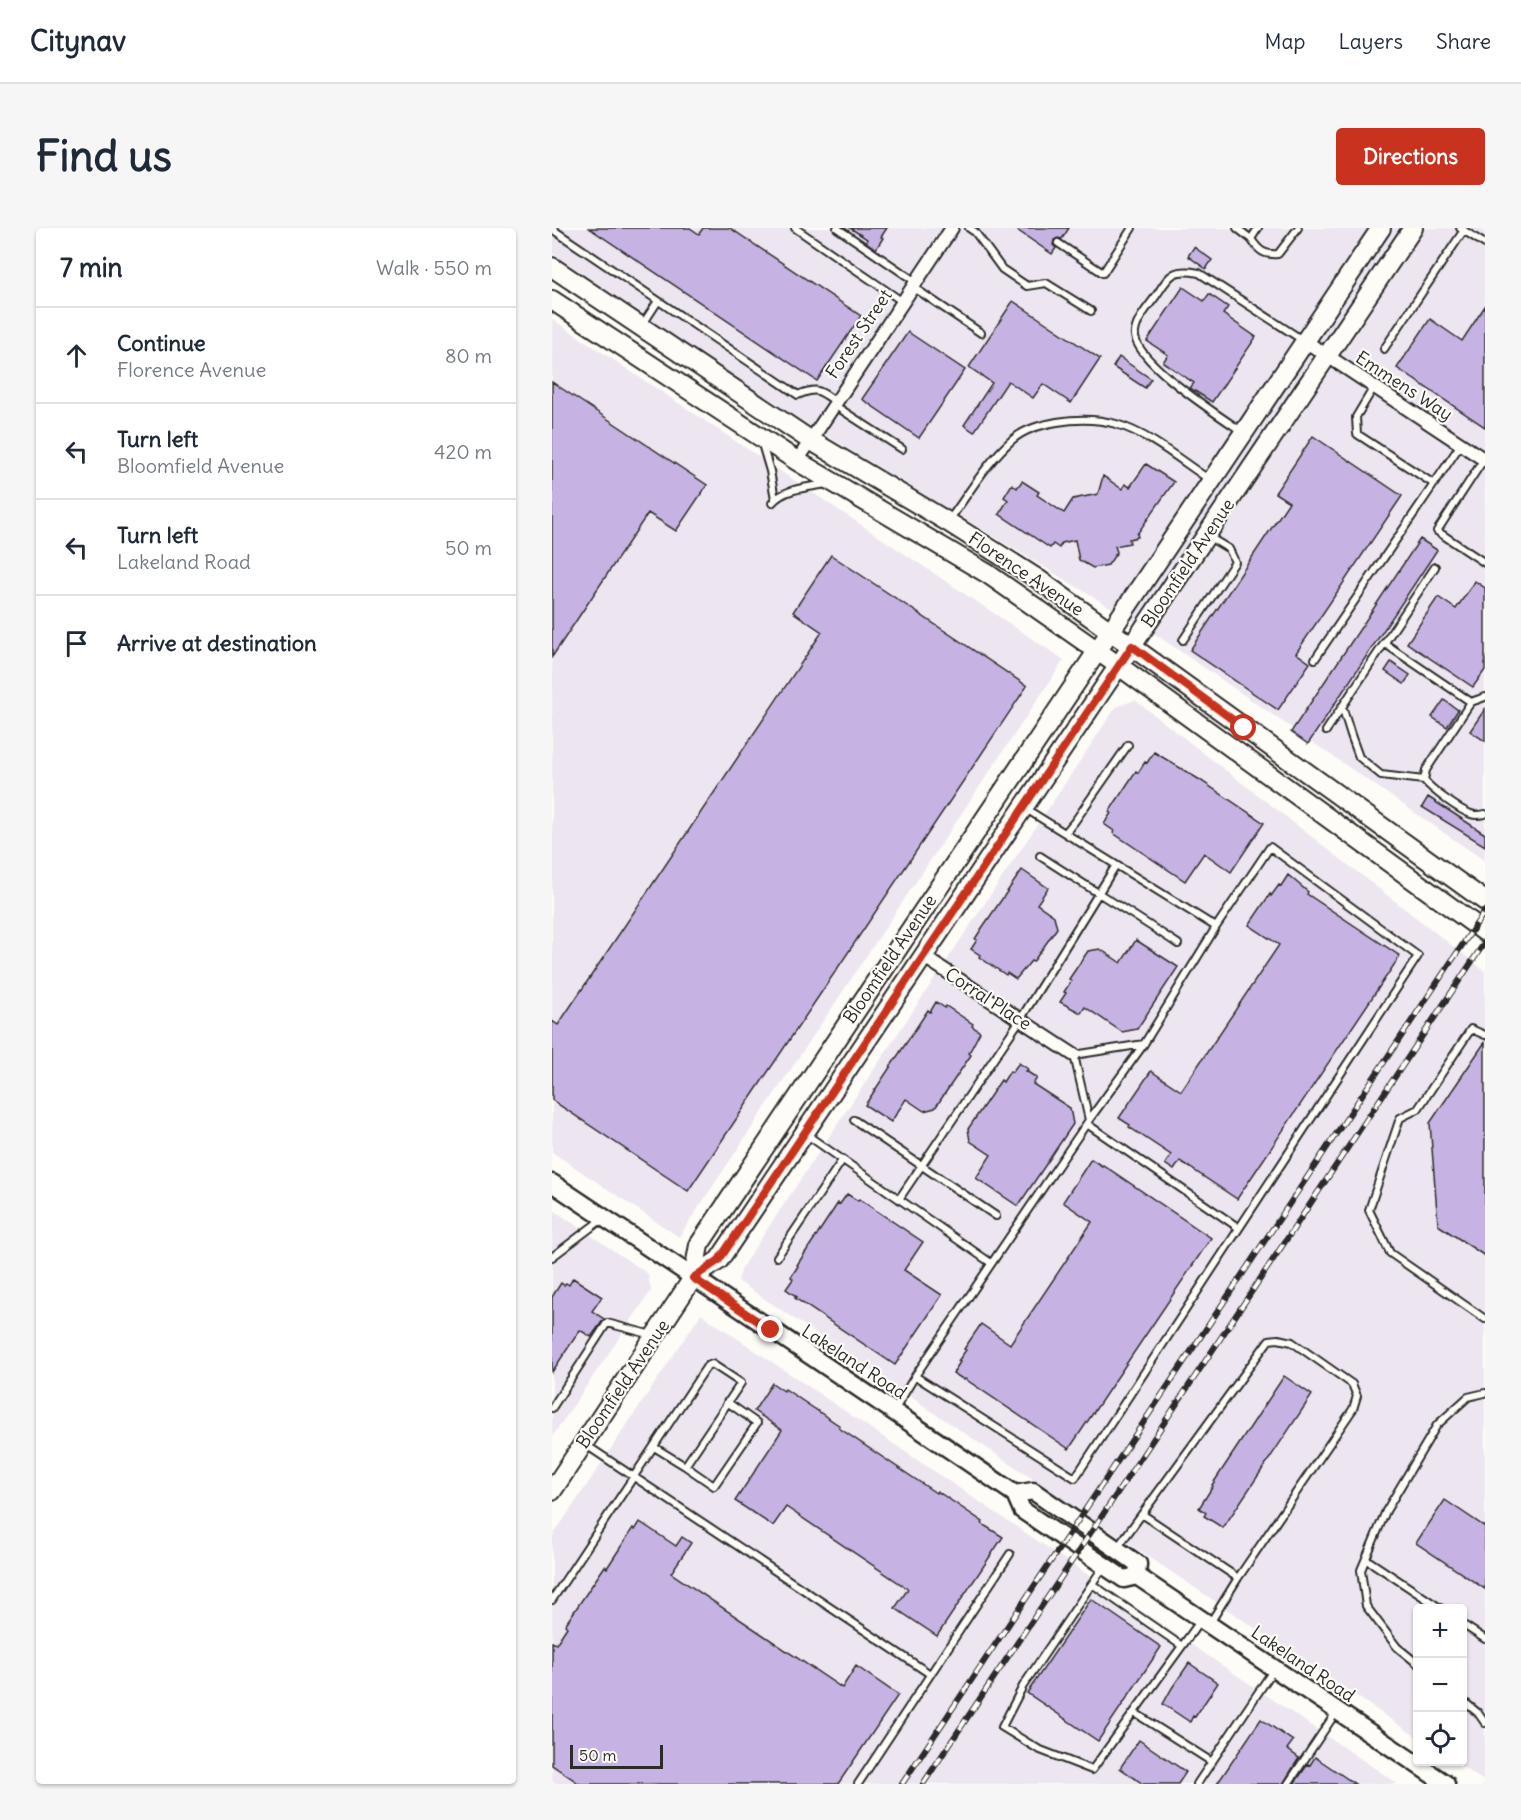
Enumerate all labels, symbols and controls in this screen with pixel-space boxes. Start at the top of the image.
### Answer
text: Citynav [30,23,126,59]
text: Map [1265,28,1305,55]
text: Layers [1338,28,1403,55]
text: Share [1436,28,1491,55]
button: Directions [1336,128,1485,185]
text: Find us [36,130,172,182]
text: 7 min [60,251,123,284]
text: Walk · 550 m [376,255,492,280]
street label: Forest Street [820,285,897,383]
text: Continue [117,329,206,357]
icon: ahead [60,339,93,372]
text: 80 m [445,343,492,368]
street label: Emmens Way [1352,346,1457,425]
text: Florence Avenue [117,357,266,382]
text: Turn left [117,425,198,453]
icon: left [60,435,93,468]
text: 420 m [434,439,492,464]
text: Bloomfield Avenue [117,453,284,478]
street label: Bloomfield Avenue [1136,494,1239,632]
text: Turn left [117,521,198,549]
street label: Florence Avenue [964,526,1088,621]
icon: left [60,531,93,564]
text: 50 m [445,535,492,560]
text: Lakeland Road [117,549,251,574]
icon: arrive [60,627,93,660]
text: Arrive at destination [117,629,317,657]
route start [1230,714,1256,740]
street label: Bloomfield Avenue [838,890,941,1028]
street label: Corral Place [941,962,1036,1035]
street label: Bloomfield Avenue [571,1315,674,1453]
route end [757,1316,783,1342]
street label: Lakeland Road [797,1319,911,1404]
map controls [1413,1604,1467,1766]
button: + [1413,1604,1467,1658]
street label: Lakeland Road [1247,1620,1360,1707]
button: − [1413,1658,1467,1712]
button: locate [1413,1712,1467,1766]
scale bar [570,1742,663,1770]
text: 50 m [579,1745,617,1765]

